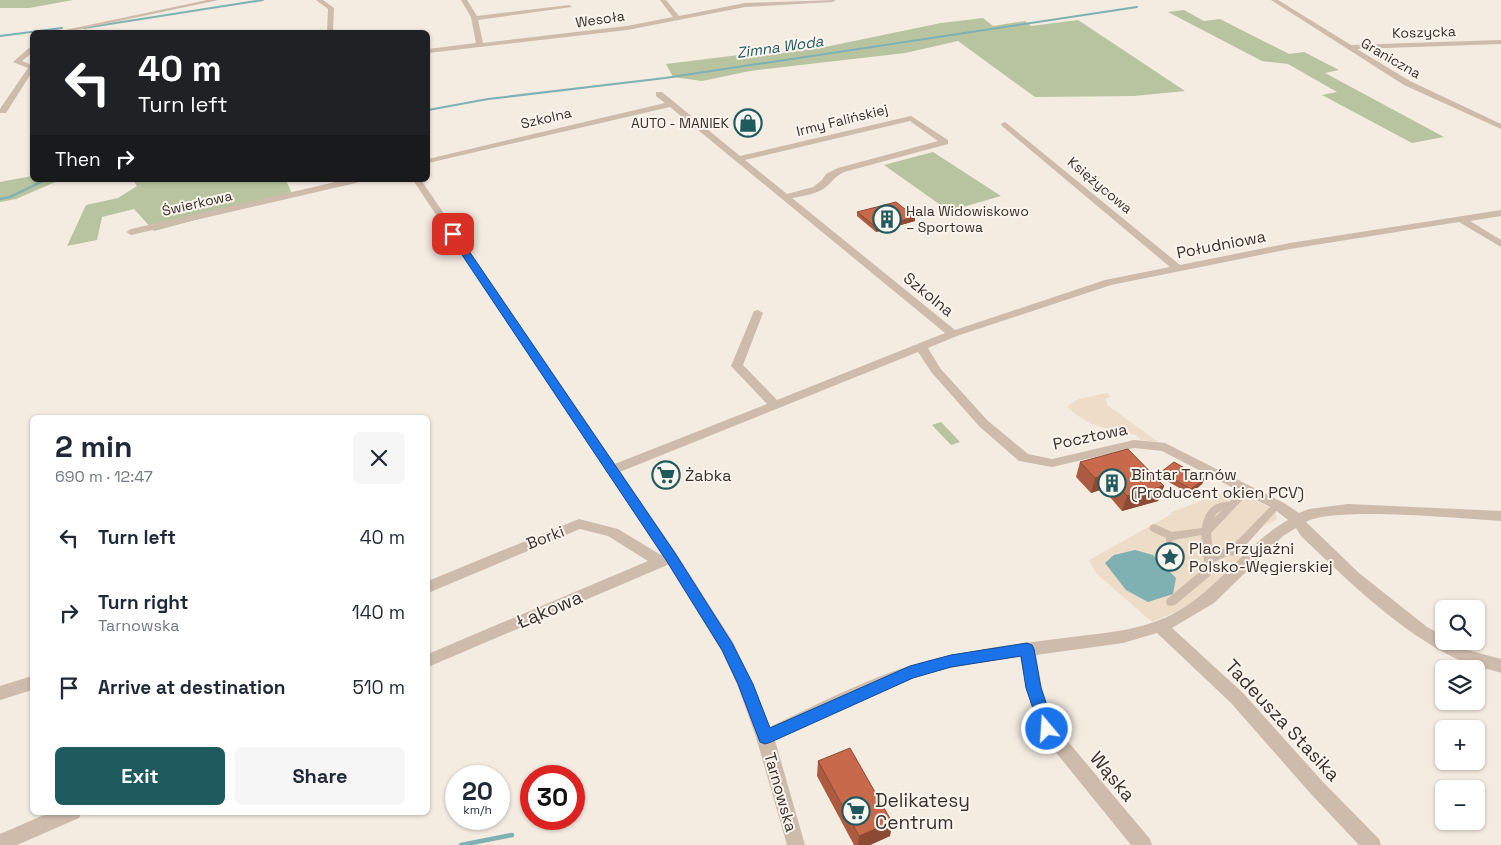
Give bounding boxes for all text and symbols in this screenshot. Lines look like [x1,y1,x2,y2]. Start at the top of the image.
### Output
street label: Wesoła [574,7,626,31]
street label: Koszycka [1392,22,1456,42]
water label: Zimna Woda [735,31,825,62]
street label: Graniczna [1358,34,1424,82]
text: 40 m [138,47,222,91]
icon: left [55,50,120,115]
text: Turn left [138,90,228,118]
street label: Irmy Falińskiej [794,100,890,140]
street label: Szkolna [519,103,573,133]
shop icon: AUTO - MANIEK [733,108,763,138]
place label: AUTO - MANIEK [631,114,729,132]
icon: right [111,145,139,173]
text: Then [55,147,101,172]
street label: Księżycowa [1064,153,1136,217]
street label: Świerkowa [160,186,234,220]
place label: Hala Widowiskowo – Sportowa [906,202,1029,236]
building icon: Hala Widowiskowo – Sportowa [872,204,902,234]
pin [432,213,474,255]
icon: arrive [439,220,467,248]
street label: Południowa [1175,226,1268,263]
street label: Szkolna [899,268,958,321]
street label: Pocztowa [1051,418,1129,455]
text: 2 min [55,427,133,466]
button: close [353,432,405,484]
supermarket icon: Żabka [651,460,681,490]
place label: Bintar Tarnów (Producent okien PCV) [1131,464,1304,503]
place label: Żabka [685,465,731,486]
text: 690 m · 12:47 [55,466,153,487]
building icon: Bintar Tarnów (Producent okien PCV) [1097,468,1127,498]
street label: Borki [523,521,567,554]
icon: left [55,524,83,552]
text: Turn left [98,525,176,550]
text: 40 m [360,525,405,550]
place label: Plac Przyjaźni Polsko-Węgierskiej [1189,538,1333,577]
place icon: Plac Przyjaźni Polsko-Węgierskiej [1155,542,1185,572]
street label: Łąkowa [512,584,586,635]
text: Turn right [98,590,188,615]
icon: right [55,599,83,627]
text: 140 m [352,600,405,625]
map controls [1435,600,1485,830]
button: search [1435,600,1485,650]
text: Tarnowska [98,615,180,636]
street label: Tadeusza Stasika [1220,654,1346,787]
button: layers [1435,660,1485,710]
icon: arrive [55,674,83,702]
text: Arrive at destination [98,675,286,700]
text: 510 m [353,675,405,700]
position arrow [1020,702,1072,754]
button: + [1435,720,1485,770]
street label: Wąska [1084,746,1141,807]
button: Exit [55,747,225,805]
button: Share [235,747,405,805]
street label: Tarnowska [759,750,802,834]
speed limit sign: 30 [520,765,585,830]
text: 20 [462,775,493,807]
button: − [1435,780,1485,830]
place label: Delikatesy Centrum [875,788,970,835]
supermarket icon: Delikatesy Centrum [841,796,871,826]
text: km/h [463,802,492,818]

